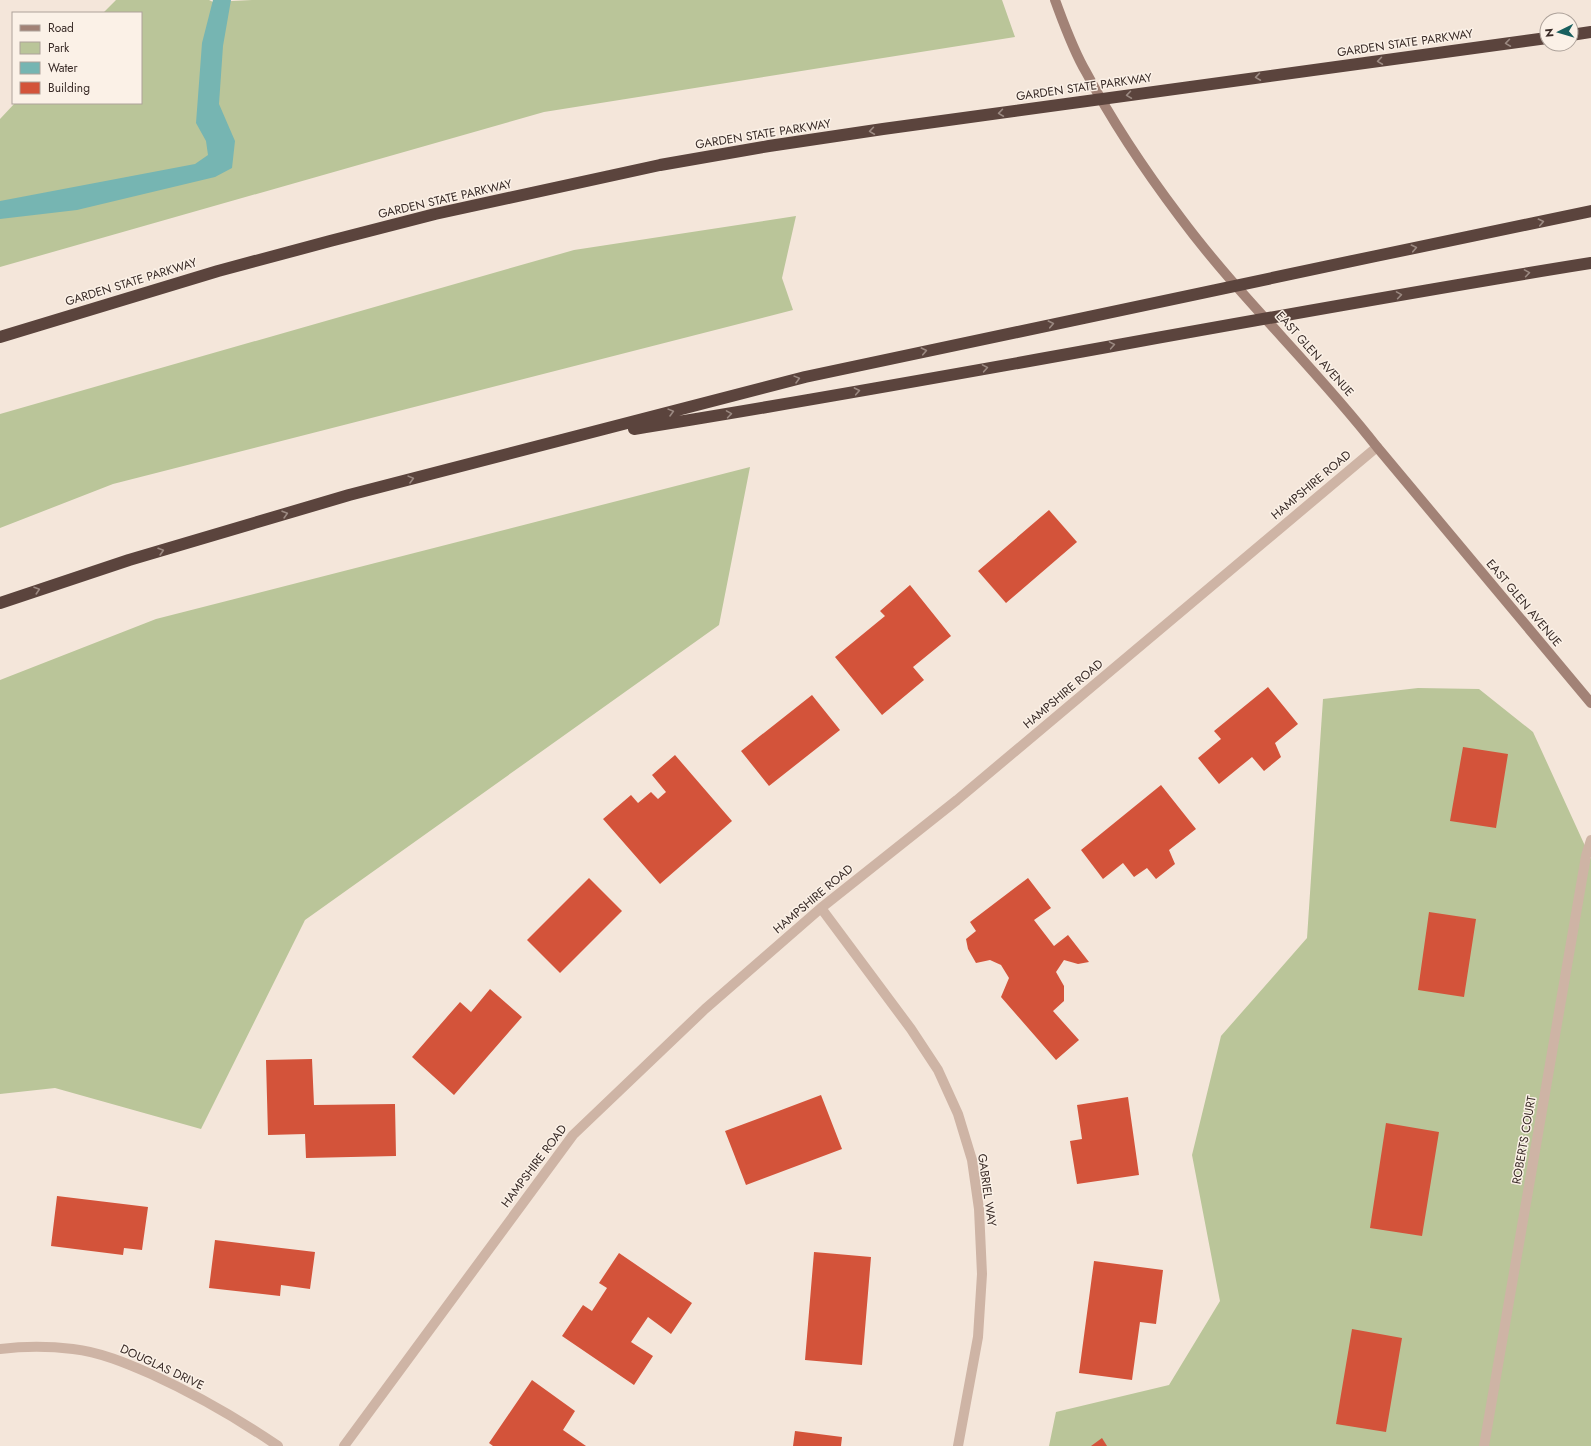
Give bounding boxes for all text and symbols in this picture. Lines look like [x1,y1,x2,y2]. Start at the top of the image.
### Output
legend [12,12,142,104]
north arrow [1539,12,1579,52]
text: Road [48,19,74,37]
street label: GARDEN STATE PARKWAY [1336,25,1474,61]
text: N [1541,28,1557,38]
one-way arrow [1505,38,1511,47]
text: Park [48,39,70,57]
one-way arrow [1376,56,1383,65]
text: Water [48,59,79,77]
street label: GARDEN STATE PARKWAY [1015,69,1153,105]
one-way arrow [1255,72,1261,81]
text: Building [48,79,90,97]
one-way arrow [1126,90,1132,99]
one-way arrow [998,108,1004,117]
street label: GARDEN STATE PARKWAY [694,114,832,154]
one-way arrow [869,126,875,135]
street label: GARDEN STATE PARKWAY [376,175,514,223]
one-way arrow [1538,218,1544,226]
one-way arrow [1411,244,1417,252]
street label: GARDEN STATE PARKWAY [63,253,199,311]
one-way arrow [1524,269,1530,278]
one-way arrow [1396,291,1402,299]
street label: EAST GLEN AVENUE [1272,307,1358,401]
one-way arrow [1048,321,1054,329]
one-way arrow [1109,341,1116,350]
one-way arrow [921,348,927,356]
one-way arrow [981,364,988,372]
one-way arrow [793,375,800,384]
one-way arrow [854,388,860,396]
one-way arrow [667,408,674,417]
one-way arrow [726,410,732,418]
street label: HAMPSHIRE ROAD [1267,446,1355,524]
one-way arrow [407,475,414,484]
one-way arrow [282,510,289,519]
one-way arrow [157,547,164,556]
street label: EAST GLEN AVENUE [1482,555,1566,651]
one-way arrow [33,587,40,595]
street label: HAMPSHIRE ROAD [1019,655,1107,733]
street label: HAMPSHIRE ROAD [769,860,857,938]
street label: ROBERTS COURT [1507,1094,1541,1186]
street label: HAMPSHIRE ROAD [497,1121,571,1211]
street label: GABRIEL WAY [973,1152,1001,1228]
street label: DOUGLAS DRIVE [117,1340,207,1394]

